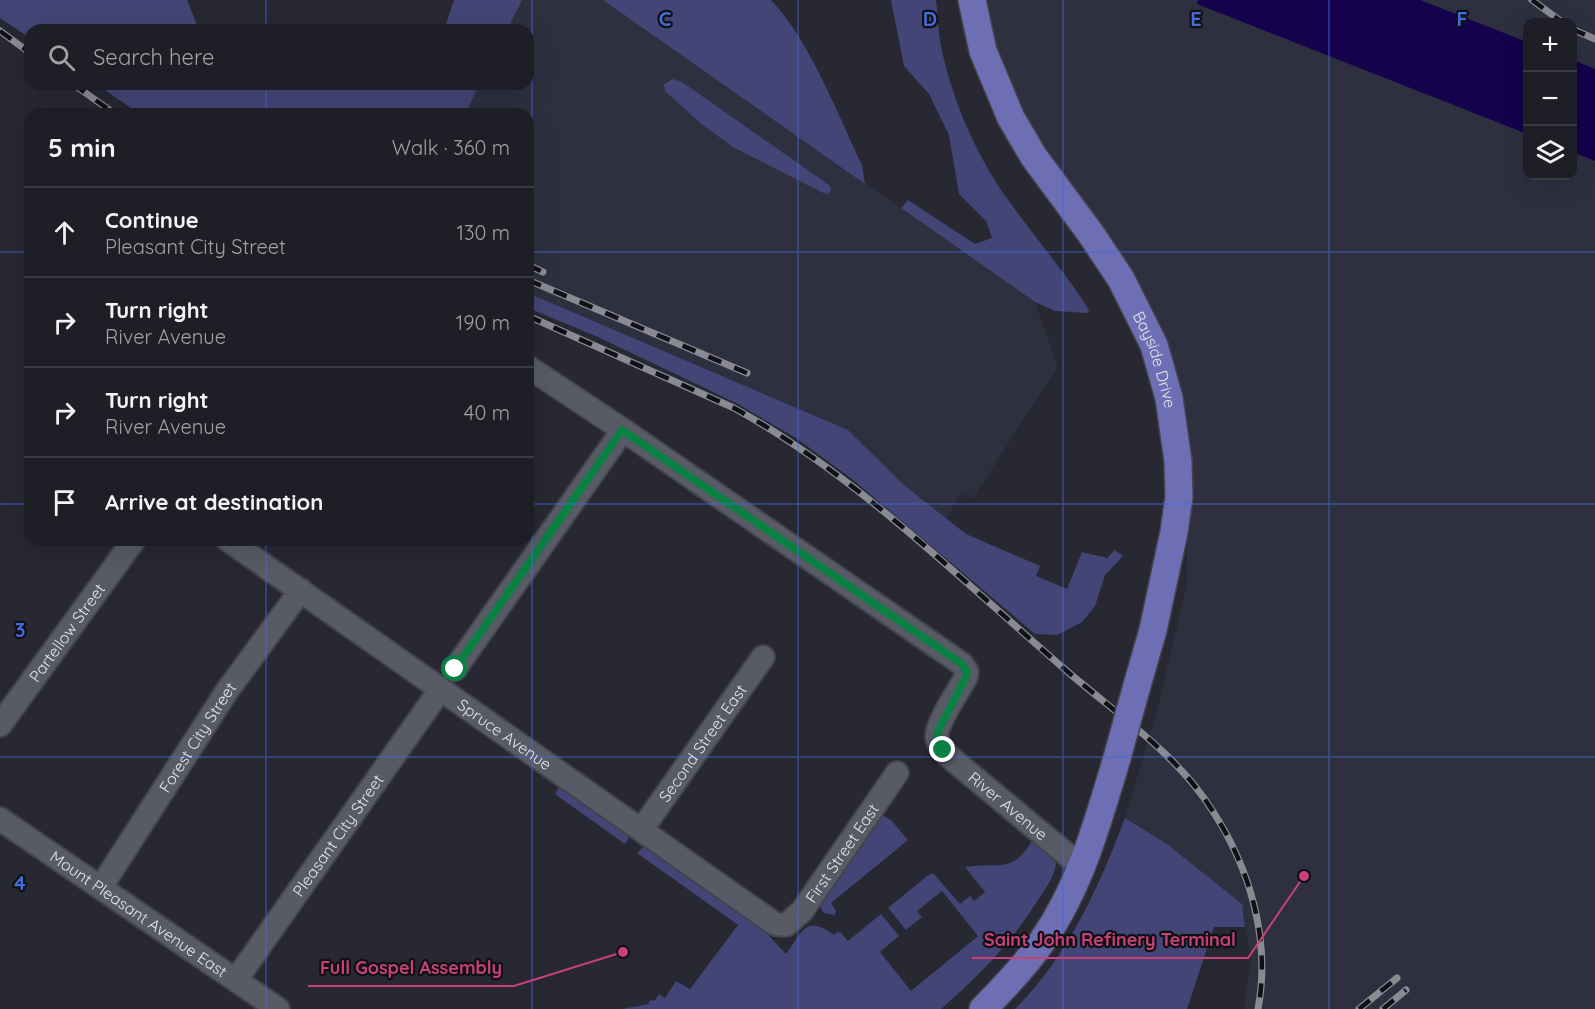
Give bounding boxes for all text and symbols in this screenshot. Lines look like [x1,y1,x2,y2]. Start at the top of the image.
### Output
text: C [659,6,672,31]
text: D [923,6,937,31]
text: E [1190,6,1202,31]
text: F [1456,6,1468,31]
map controls [1523,18,1577,180]
button: + [1523,18,1577,72]
search box [24,24,534,90]
icon: search [45,41,78,74]
text: Search here [93,43,214,71]
button: − [1523,72,1577,126]
button: layers [1523,126,1577,180]
text: 5 min [48,131,116,164]
text: Walk · 360 m [392,135,510,160]
text: Continue [105,206,199,234]
icon: ahead [48,216,81,249]
text: 130 m [457,220,510,245]
text: Pleasant City Street [105,234,286,259]
text: Turn right [105,296,209,324]
icon: right [48,306,81,339]
street label: Bayside Drive [1129,308,1180,409]
text: 190 m [456,310,510,335]
text: River Avenue [105,324,226,349]
text: Turn right [105,386,209,414]
icon: right [48,396,81,429]
text: 40 m [464,400,510,425]
text: River Avenue [105,414,226,439]
icon: arrive [48,486,81,519]
text: Arrive at destination [105,488,323,516]
street label: Partellow Street [25,579,109,686]
text: 3 [15,617,25,642]
route start [441,655,467,681]
street label: Forest City Street [154,678,240,796]
street label: Second Street East [654,680,751,806]
street label: Spruce Avenue [454,694,556,774]
route end [929,736,955,762]
street label: River Avenue [964,767,1052,844]
street label: Pleasant City Street [288,770,388,900]
street label: First Street East [801,800,883,906]
street label: Mount Pleasant Avenue East [46,846,231,981]
text: 4 [14,870,26,895]
callout: Saint John Refinery Terminal [972,922,1248,958]
text: Saint John Refinery Terminal [984,928,1236,951]
callout: Full Gospel Assembly [308,950,514,986]
text: Full Gospel Assembly [320,956,502,979]

